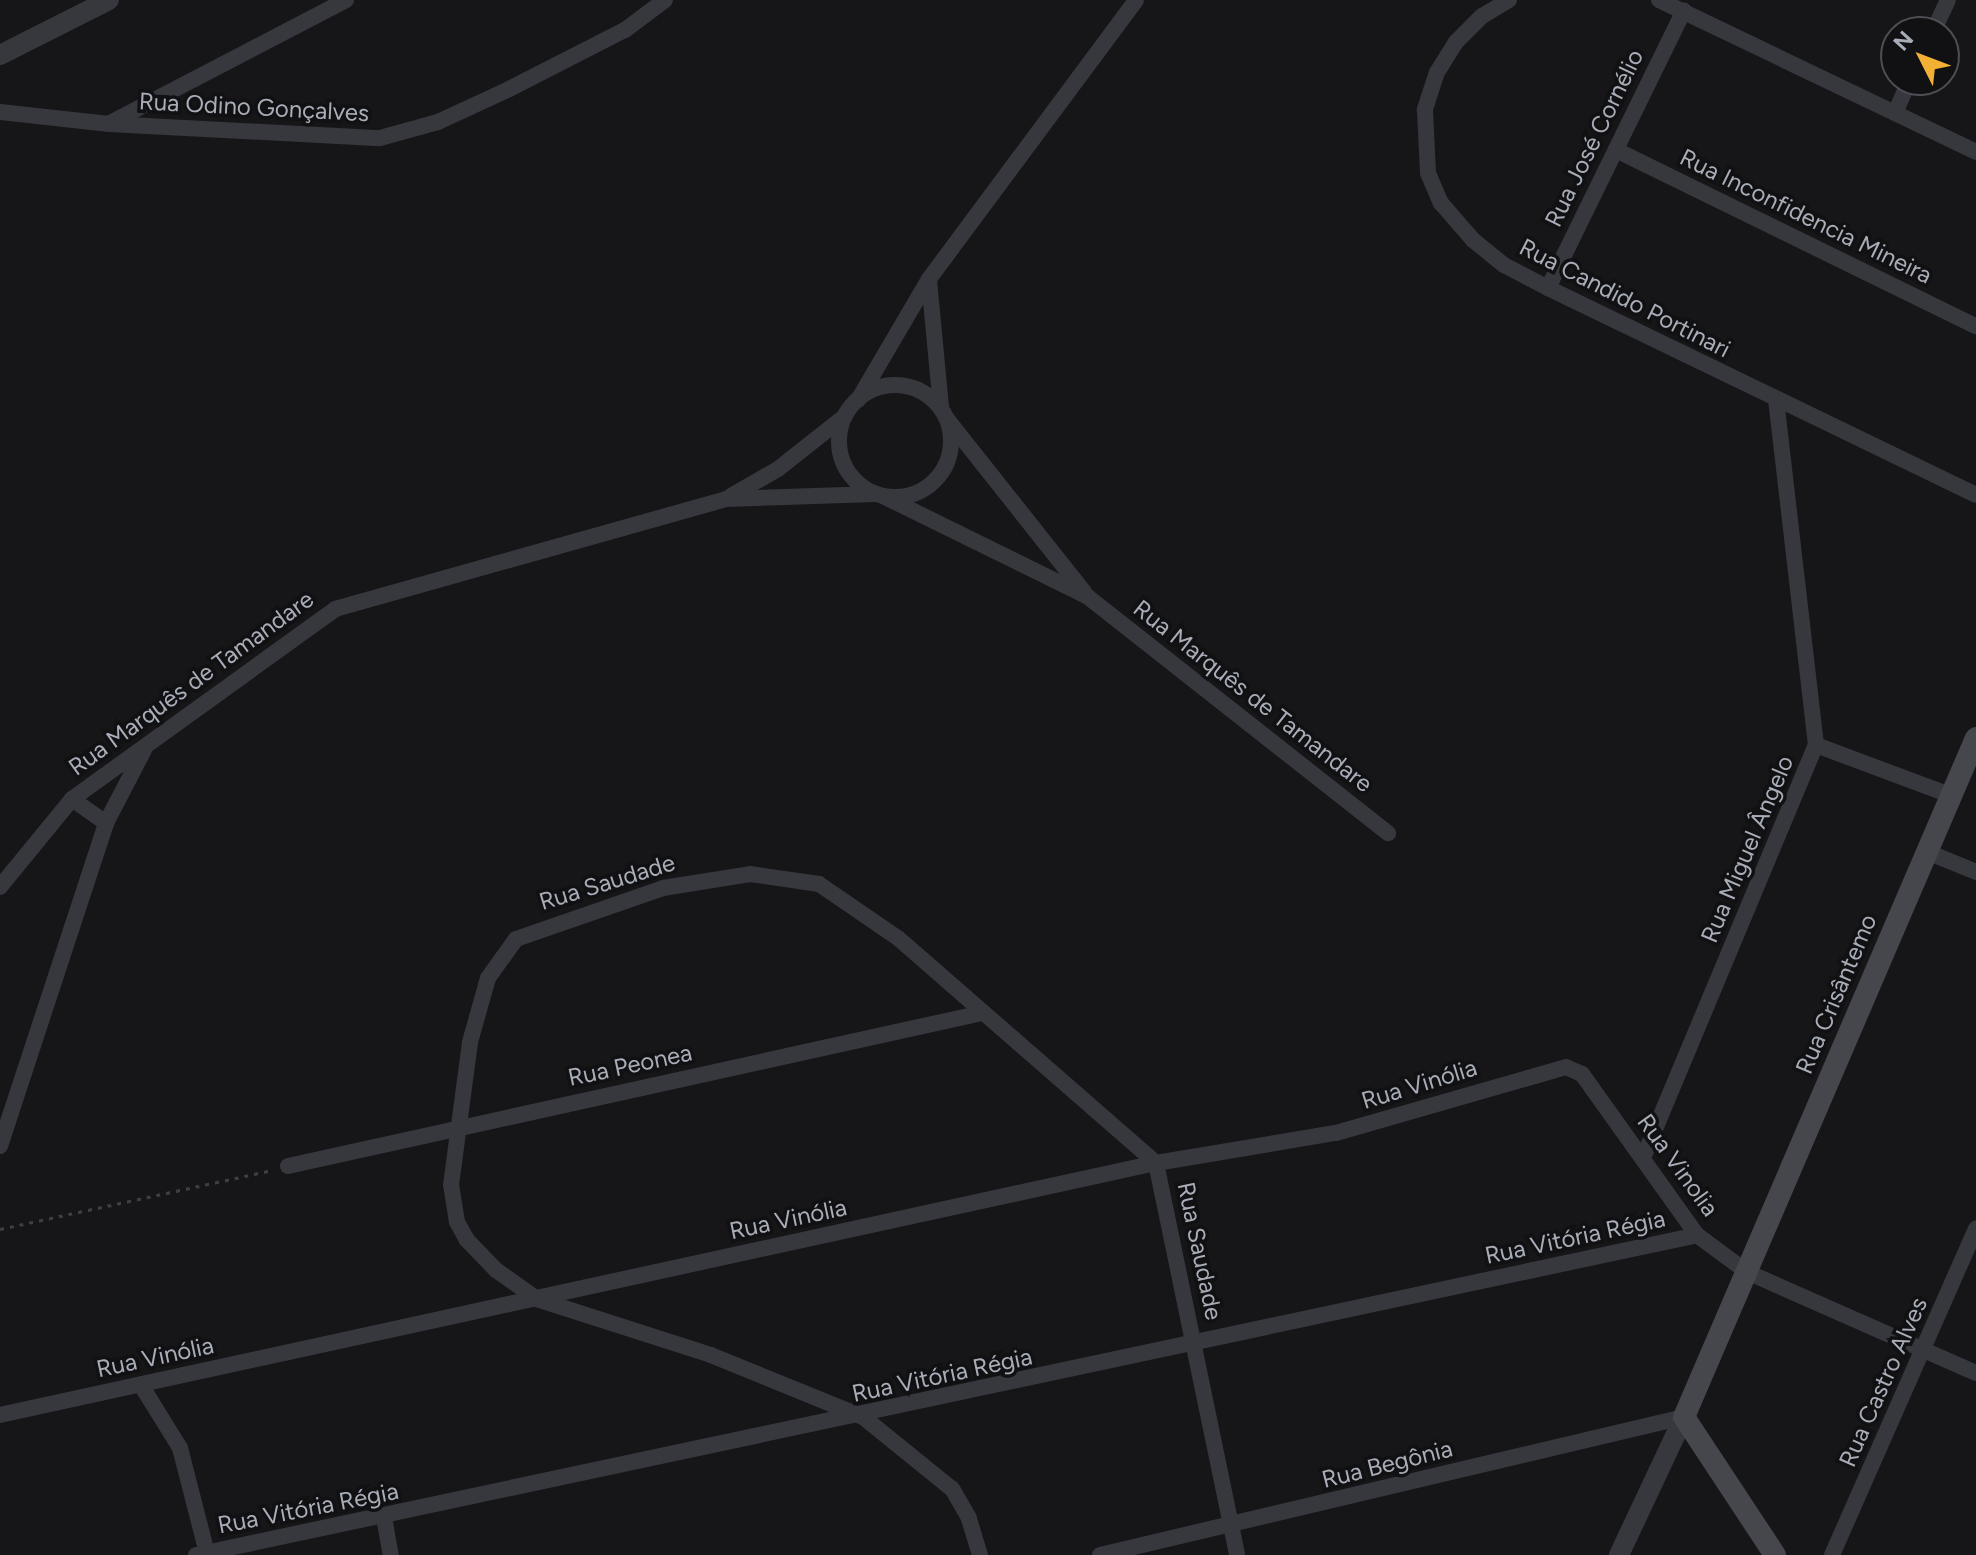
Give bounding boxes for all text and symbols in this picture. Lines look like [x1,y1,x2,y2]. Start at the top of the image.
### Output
north arrow [1880,16,1960,96]
text: N [1888,26,1919,56]
street label: Rua José Cornélio [1539,45,1649,231]
street label: Rua Odino Gonçalves [138,87,370,127]
street label: Rua Inconfidencia Mineira [1675,142,1937,290]
street label: Rua Candido Portinari [1515,232,1735,364]
street label: Rua Marquês de Tamandare [63,585,319,781]
street label: Rua Marquês de Tamandare [1128,594,1378,798]
street label: Rua Miguel Ângelo [1695,751,1799,947]
street label: Rua Saudade [536,848,678,916]
street label: Rua Crisântemo [1789,910,1883,1078]
street label: Rua Peonea [565,1038,695,1092]
street label: Rua Vinólia [1358,1053,1480,1115]
street label: Rua Vinolia [1631,1108,1725,1222]
street label: Rua Saudade [1171,1179,1229,1323]
street label: Rua Vinólia [727,1193,849,1245]
street label: Rua Vitória Régia [1482,1204,1668,1270]
street label: Rua Castro Alves [1833,1293,1933,1471]
street label: Rua Vinólia [94,1331,216,1383]
street label: Rua Vitória Régia [849,1342,1035,1408]
street label: Rua Begônia [1319,1434,1455,1494]
street label: Rua Vitória Régia [215,1476,401,1540]

